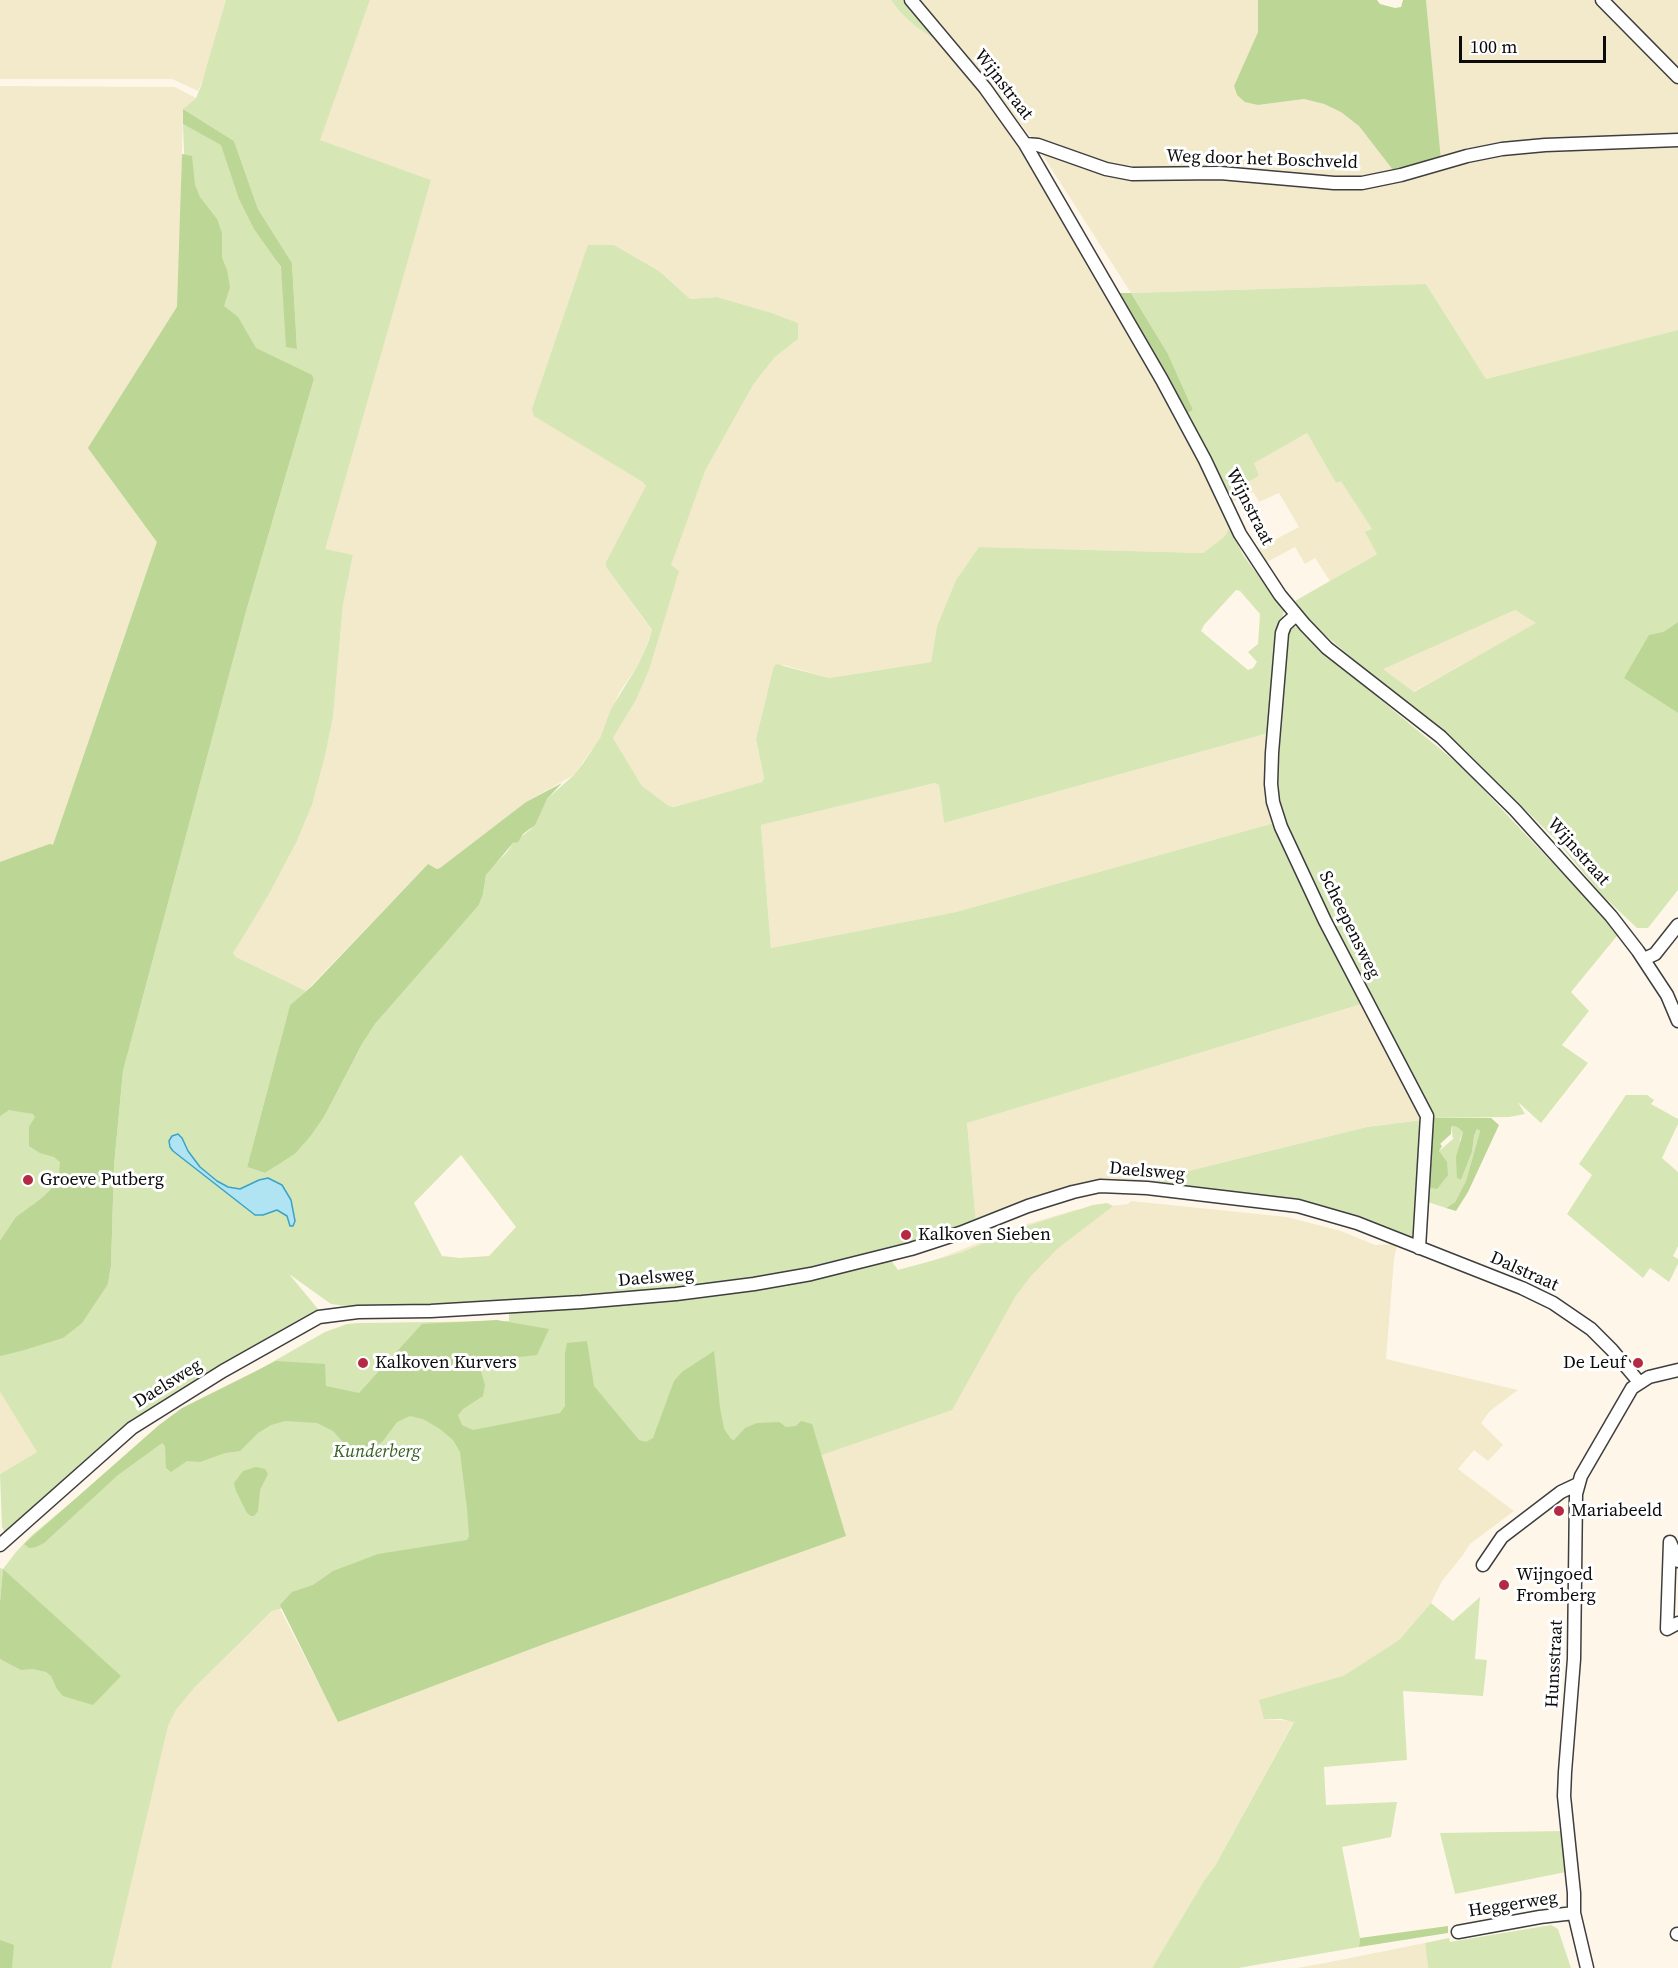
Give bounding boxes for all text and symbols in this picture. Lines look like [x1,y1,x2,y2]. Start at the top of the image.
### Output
scale bar [1462,24,1609,62]
text: 100 m [1470,34,1517,59]
street label: Wijnstraat [969,45,1037,125]
street label: Weg door het Boschveld [1166,146,1358,174]
street label: Wijnstraat [1220,465,1278,549]
street label: Wijnstraat [1542,814,1614,890]
street label: Scheepensweg [1314,868,1384,982]
street label: Daelsweg [1108,1158,1186,1186]
place label: Groeve Putberg [40,1169,164,1191]
marker: Groeve Putberg [21,1173,35,1187]
place label: Kalkoven Sieben [918,1224,1051,1246]
marker: Kalkoven Sieben [899,1228,913,1242]
street label: Dalstraat [1486,1247,1562,1297]
street label: Daelsweg [617,1264,695,1292]
place label: Kalkoven Kurvers [375,1352,517,1374]
place label: De Leuf [1563,1352,1626,1374]
street label: Daelsweg [130,1355,206,1413]
marker: Kalkoven Kurvers [356,1356,370,1370]
marker: De Leuf [1631,1356,1645,1370]
park label: Kunderberg [333,1441,421,1463]
place label: Mariabeeld [1571,1500,1662,1522]
marker: Mariabeeld [1552,1504,1566,1518]
place label: Wijngoed Fromberg [1516,1564,1596,1606]
marker: Wijngoed Fromberg [1497,1578,1511,1592]
street label: Hunsstraat [1542,1619,1568,1709]
street label: Heggerweg [1467,1887,1559,1923]

